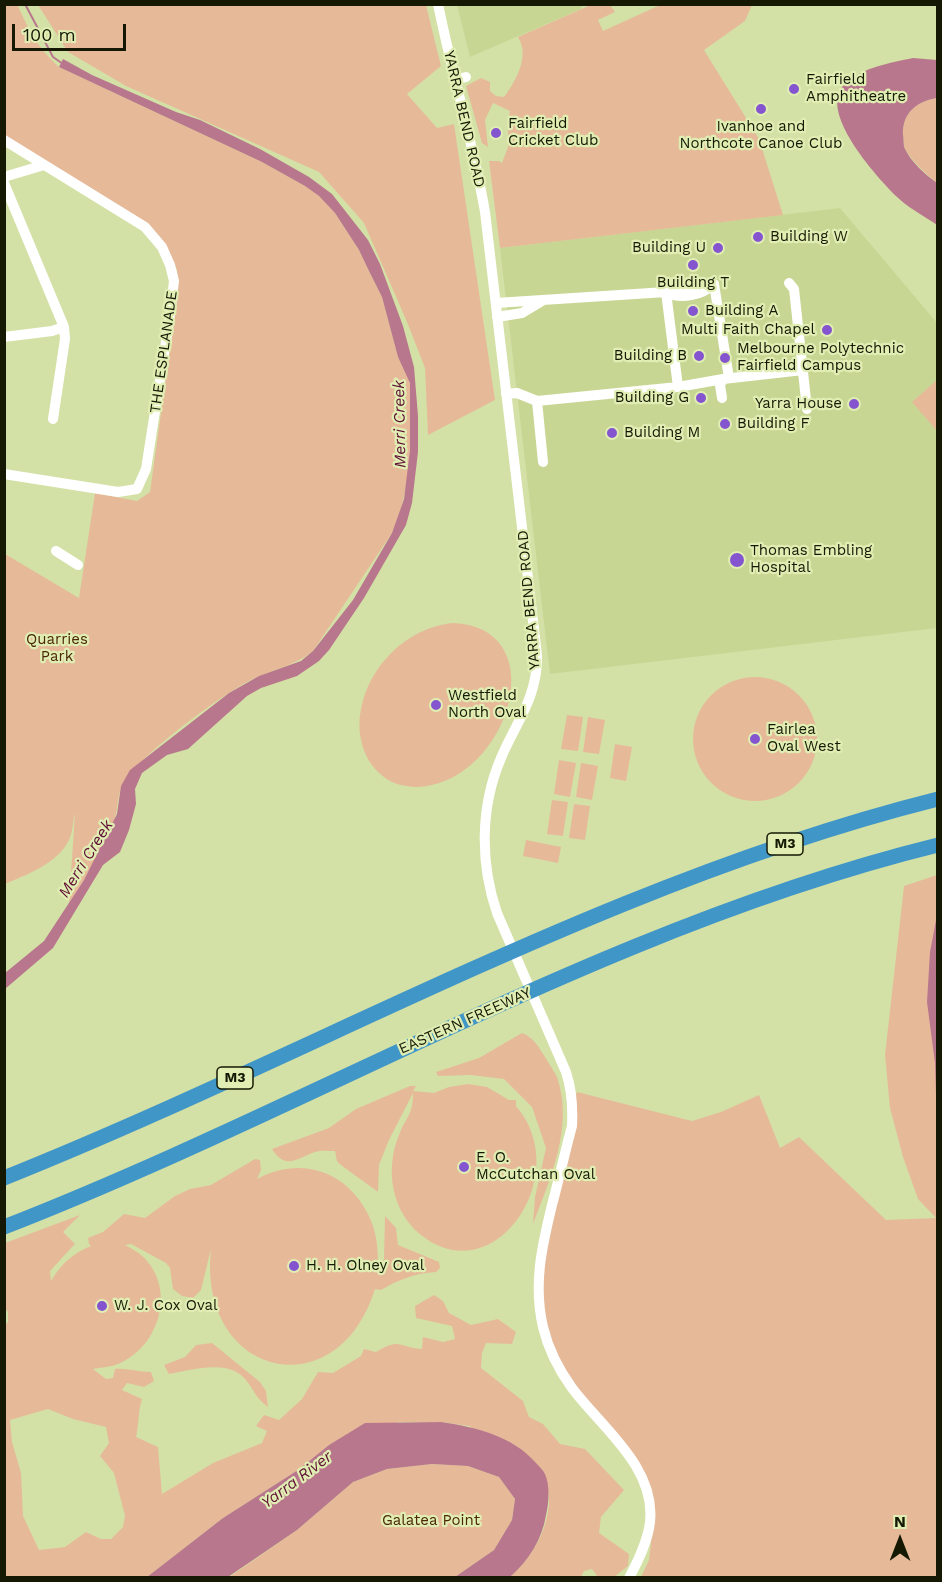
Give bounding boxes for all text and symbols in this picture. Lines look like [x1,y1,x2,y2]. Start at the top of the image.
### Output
scale bar [15,12,129,50]
text: 100 m [23,24,76,45]
street label: YARRA BEND ROAD [439,49,489,189]
place label: Fairfield Amphitheatre [806,71,906,106]
marker: Fairfield Amphitheatre [787,82,801,96]
marker: Ivanhoe and Northcote Canoe Club [754,102,768,116]
place label: Fairfield Cricket Club [508,115,598,150]
place label: Ivanhoe and Northcote Canoe Club [680,118,842,153]
marker: Fairfield Cricket Club [489,126,503,140]
place label: Building W [770,228,848,246]
marker: Building W [751,230,765,244]
place label: Building U [632,239,706,257]
marker: Building U [711,241,725,255]
marker: Building T [686,258,700,272]
place label: Building T [657,274,729,292]
street label: THE ESPLANADE [147,290,181,414]
place label: Building A [705,302,778,320]
marker: Building A [686,304,700,318]
place label: Multi Faith Chapel [681,321,815,339]
marker: Multi Faith Chapel [820,323,834,337]
place label: Melbourne Polytechnic Fairfield Campus [737,340,904,375]
place label: Building B [614,347,687,365]
marker: Building B [692,349,706,363]
marker: Melbourne Polytechnic Fairfield Campus [718,351,732,365]
water label: Merri Creek [390,380,410,468]
place label: Building G [615,389,689,407]
marker: Building G [694,391,708,405]
place label: Yarra House [755,395,842,413]
marker: Yarra House [847,397,861,411]
place label: Building F [737,415,810,433]
marker: Building F [718,417,732,431]
place label: Building M [624,424,700,442]
marker: Building M [605,426,619,440]
street label: YARRA BEND ROAD [514,529,544,671]
place label: Thomas Embling Hospital [750,542,872,577]
marker: Thomas Embling Hospital [728,551,746,569]
park label: Quarries Park [26,631,88,666]
place label: Westfield North Oval [448,687,526,722]
marker: Westfield North Oval [429,698,443,712]
place label: Fairlea Oval West [767,721,841,756]
marker: Fairlea Oval West [748,732,762,746]
water label: Merri Creek [55,817,117,901]
road number: M3 [767,833,803,855]
street label: EASTERN FREEWAY [396,984,534,1058]
road number: M3 [217,1067,253,1089]
place label: E. O. McCutchan Oval [476,1149,595,1184]
marker: E. O. McCutchan Oval [457,1160,471,1174]
place label: H. H. Olney Oval [306,1257,424,1275]
marker: H. H. Olney Oval [287,1259,301,1273]
place label: W. J. Cox Oval [114,1297,218,1315]
marker: W. J. Cox Oval [95,1299,109,1313]
water label: Yarra River [258,1447,336,1513]
north arrow [870,1510,930,1570]
park label: Galatea Point [382,1512,480,1530]
text: N [894,1512,906,1531]

